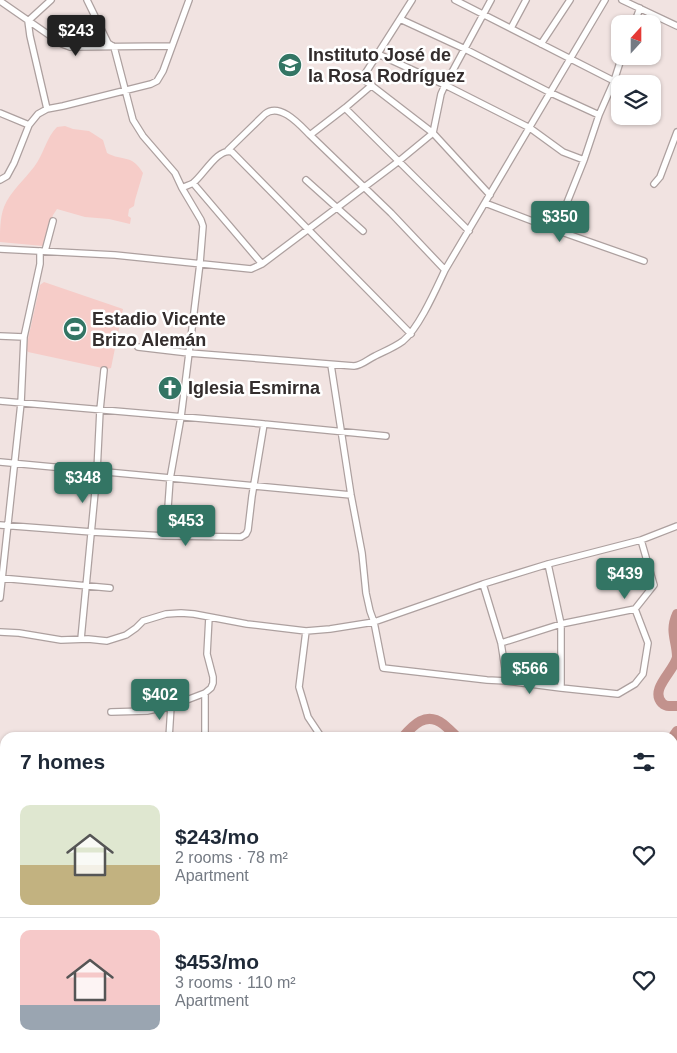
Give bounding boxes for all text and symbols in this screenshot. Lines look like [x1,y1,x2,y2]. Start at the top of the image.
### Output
pin: $243 [46,15,106,57]
north arrow [611,15,661,65]
map controls [611,15,661,125]
text: $243 [58,22,94,39]
place label: Instituto José de la Rosa Rodríguez [308,45,465,86]
school or university icon: Instituto José de la Rosa Rodríguez [277,52,303,78]
button: layers [611,75,661,125]
pin: $350 [530,200,590,243]
text: $350 [542,208,578,225]
place label: Estadio Vicente Brizo Alemán [92,309,226,350]
sports icon: Estadio Vicente Brizo Alemán [62,316,88,342]
church icon: Iglesia Esmirna [157,375,183,401]
place label: Iglesia Esmirna [188,378,321,398]
pin: $348 [53,462,113,504]
text: $348 [65,469,101,486]
pin: $453 [156,504,216,547]
text: $453 [168,512,204,529]
pin: $439 [595,558,655,600]
text: $439 [607,565,643,582]
pin: $566 [500,652,560,695]
text: $566 [512,660,548,677]
pin: $402 [130,678,190,721]
text: $402 [142,686,178,703]
icon: filters [630,748,658,776]
text: 7 homes [20,750,105,773]
icon: home [60,825,120,885]
text: $243/mo [175,825,259,848]
icon: heart [630,841,658,869]
text: 2 rooms · 78 m² [175,849,288,866]
text: Apartment [175,867,249,884]
icon: home [60,950,120,1010]
text: $453/mo [175,950,259,973]
icon: heart [630,966,658,994]
text: 3 rooms · 110 m² [175,974,296,991]
text: Apartment [175,992,249,1009]

